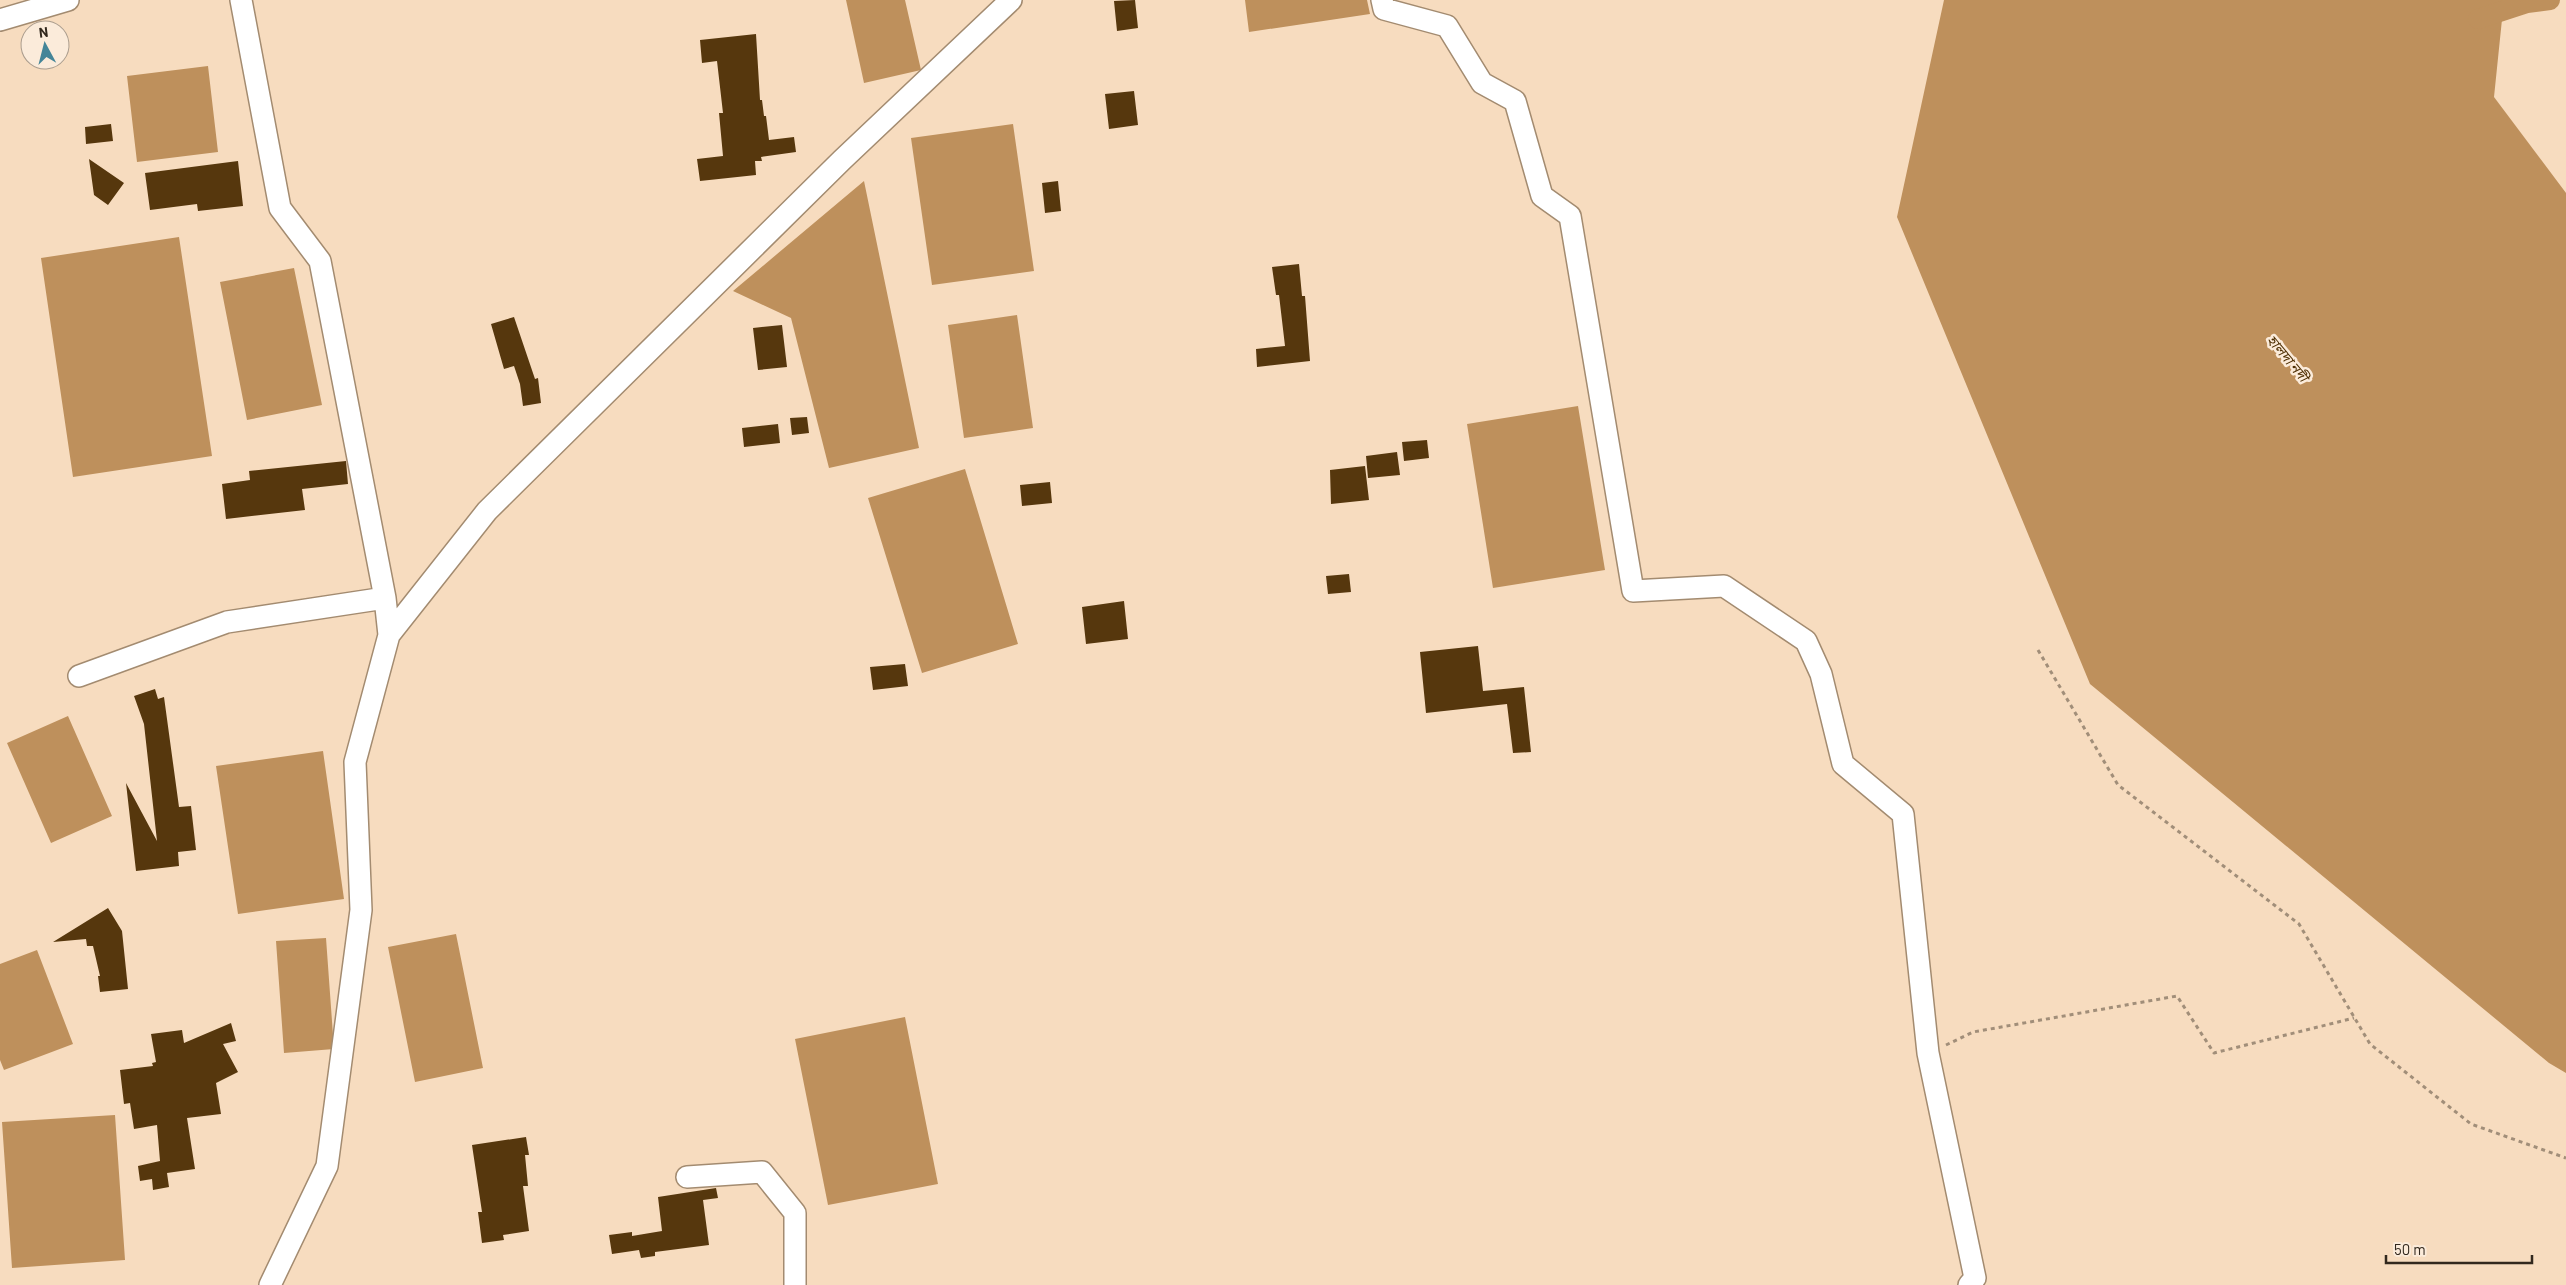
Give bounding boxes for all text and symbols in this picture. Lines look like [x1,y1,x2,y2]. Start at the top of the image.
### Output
north arrow [20,20,70,70]
text: N [38,23,49,41]
water label: হালদা নদী [2264,331,2314,387]
scale bar [2386,1232,2532,1264]
text: 50 m [2394,1240,2426,1258]

